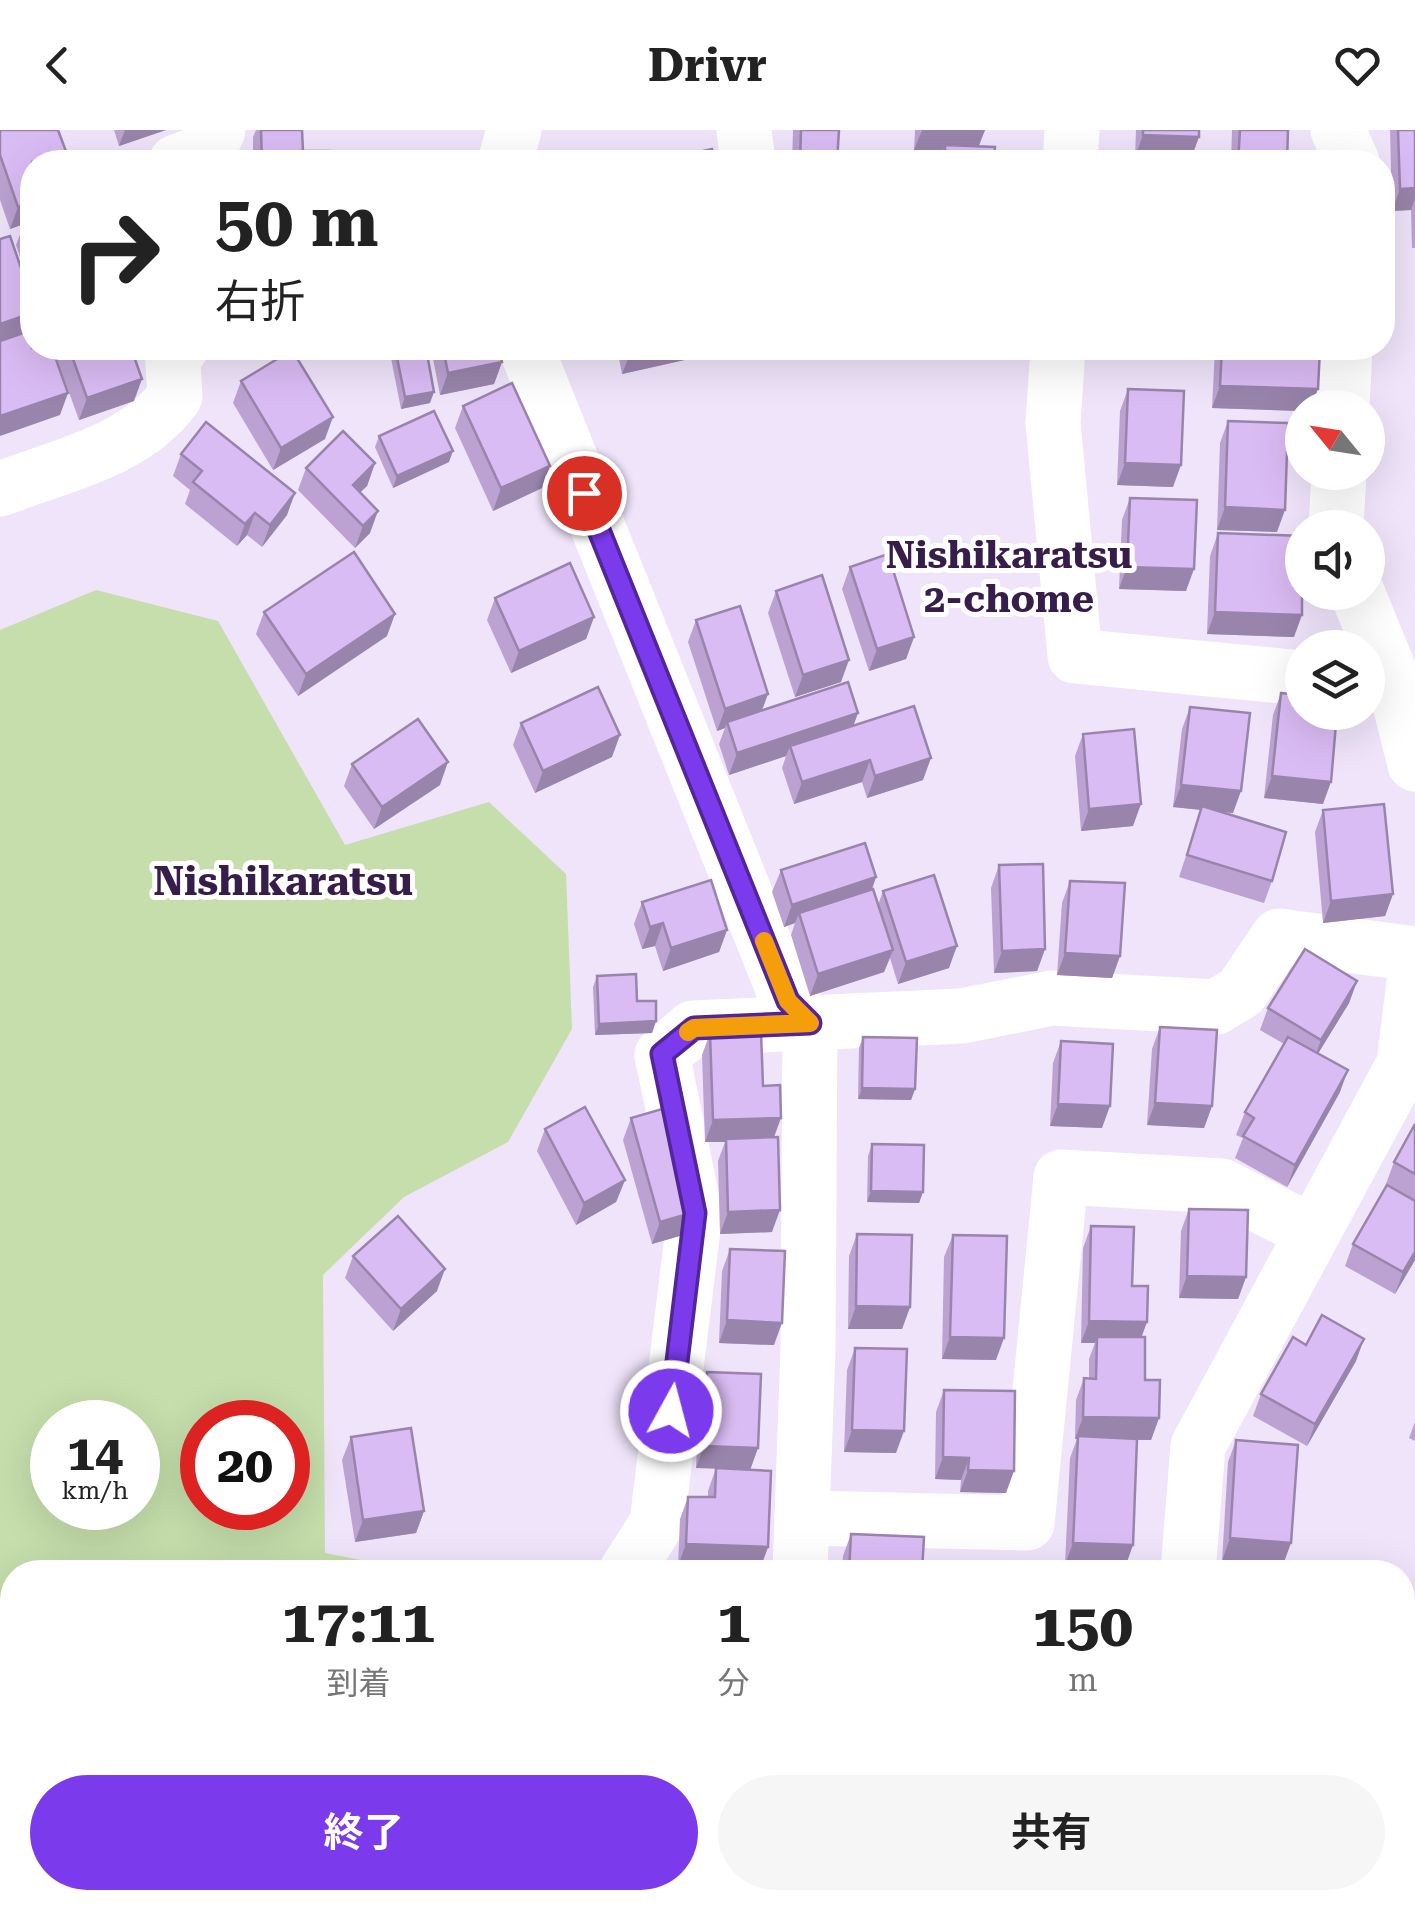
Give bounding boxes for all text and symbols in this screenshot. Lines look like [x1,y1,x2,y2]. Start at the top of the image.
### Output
icon: back [30,38,85,93]
icon: heart [1330,38,1385,93]
text: Drivr [648,39,767,92]
text: 50 m [215,181,379,263]
icon: right [50,190,180,320]
text: 右折 [215,275,305,328]
north arrow [1285,390,1385,490]
map controls [1285,390,1385,730]
pin [542,451,627,536]
icon: arrive [557,466,612,521]
button: sound [1285,510,1385,610]
district label: Nishikaratsu 2-chome [886,533,1132,621]
button: layers [1285,630,1385,730]
district label: Nishikaratsu [153,858,413,905]
position arrow [619,1359,723,1463]
speed limit sign: 20 [180,1400,310,1530]
text: 14 [67,1424,123,1482]
text: km/h [62,1476,128,1505]
text: 17:11 [282,1586,435,1657]
text: 1 [717,1586,750,1657]
text: 150 [1032,1590,1133,1661]
text: m [1068,1661,1097,1699]
text: 到着 [326,1664,390,1702]
text: 分 [718,1664,750,1702]
button: 終了 [30,1775,698,1890]
button: 共有 [718,1775,1385,1890]

